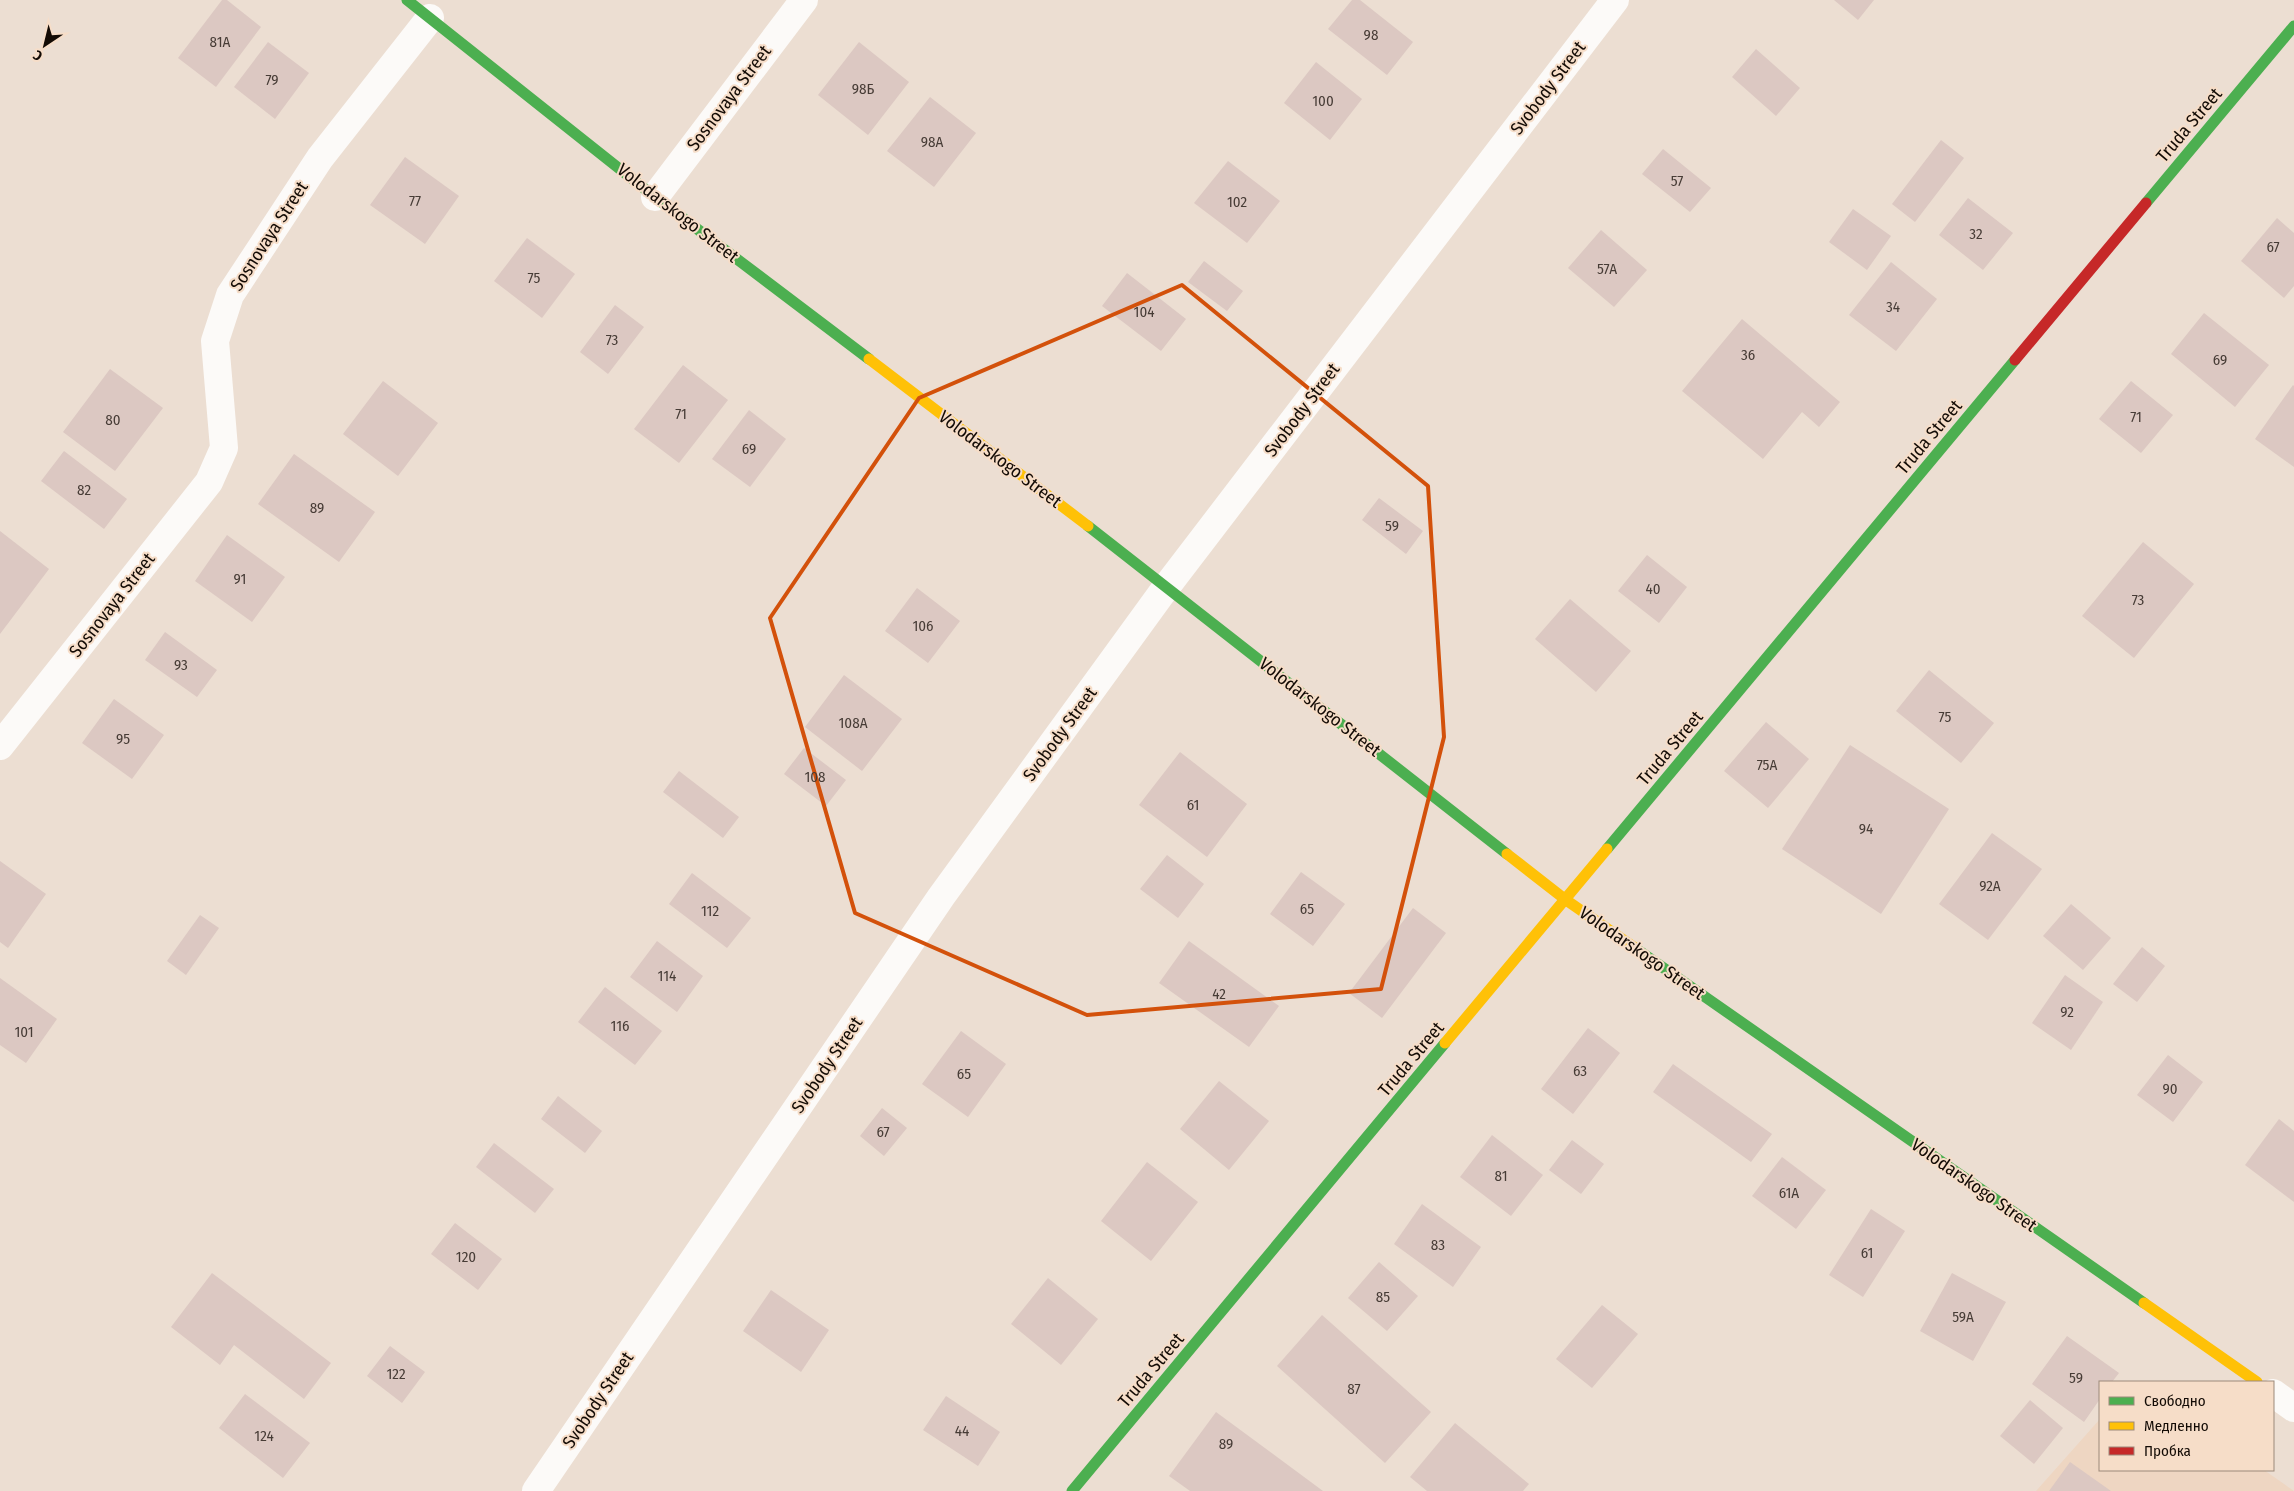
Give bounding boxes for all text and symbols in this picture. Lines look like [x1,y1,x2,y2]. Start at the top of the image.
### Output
north arrow [20,20,70,70]
house number: 98 [1364,26,1378,44]
house number: 81А [210,33,231,51]
street label: Svobody Street [1506,37,1590,139]
street label: Sosnovaya Street [682,41,776,155]
text: С [29,46,46,64]
house number: 79 [265,71,279,89]
house number: 98Б [852,80,874,98]
street label: Truda Street [2152,83,2227,167]
house number: 100 [1312,92,1334,110]
house number: 98А [921,133,943,151]
street label: Volodarskogo Street [613,159,743,267]
house number: 57 [1671,172,1683,190]
street label: Sosnovaya Street [225,177,313,295]
house number: 77 [409,192,421,210]
house number: 102 [1227,193,1247,211]
house number: 32 [1969,225,1983,243]
house number: 67 [2266,238,2280,256]
house number: 57А [1597,260,1617,278]
house number: 75 [528,269,540,287]
house number: 34 [1886,298,1900,316]
house number: 104 [1134,303,1154,321]
house number: 73 [606,331,619,349]
house number: 36 [1741,346,1755,364]
house number: 69 [2213,351,2227,369]
street label: Svobody Street [1260,359,1344,461]
street label: Truda Street [1892,395,1967,479]
house number: 71 [675,405,687,423]
street label: Volodarskogo Street [934,406,1066,512]
house number: 71 [2130,408,2142,426]
house number: 80 [105,411,121,429]
house number: 69 [742,440,756,458]
house number: 82 [77,481,91,499]
house number: 89 [310,499,324,517]
house number: 59 [1385,517,1399,535]
street label: Sosnovaya Street [64,548,160,662]
house number: 91 [234,570,246,588]
house number: 40 [1645,580,1661,598]
house number: 73 [2132,591,2145,609]
house number: 106 [912,617,934,635]
street label: Volodarskogo Street [1255,653,1385,761]
house number: 93 [174,656,188,674]
street label: Svobody Street [1018,682,1102,786]
street label: Truda Street [1633,706,1708,790]
house number: 75 [1939,708,1951,726]
house number: 108А [838,714,868,732]
house number: 95 [116,730,130,748]
house number: 75А [1757,756,1777,774]
house number: 108 [804,768,826,786]
house number: 61 [1187,796,1199,814]
house number: 94 [1859,820,1873,838]
house number: 92А [1979,877,2001,895]
house number: 65 [1300,900,1314,918]
street label: Volodarskogo Street [1575,901,1709,1005]
house number: 112 [701,902,719,920]
house number: 114 [658,967,676,985]
house number: 42 [1212,985,1226,1003]
house number: 92 [2060,1003,2074,1021]
street label: Svobody Street [787,1013,867,1117]
house number: 116 [611,1017,629,1035]
street label: Truda Street [1374,1017,1449,1101]
house number: 101 [14,1023,34,1041]
house number: 63 [1573,1062,1587,1080]
house number: 65 [957,1065,971,1083]
house number: 90 [2162,1080,2178,1098]
house number: 67 [876,1123,890,1141]
street label: Volodarskogo Street [1907,1133,2041,1237]
house number: 81 [1495,1167,1507,1185]
house number: 61А [1779,1184,1799,1202]
house number: 83 [1431,1236,1445,1254]
house number: 61 [1861,1244,1873,1262]
house number: 120 [456,1248,476,1266]
house number: 85 [1376,1288,1390,1306]
house number: 59А [1952,1308,1974,1326]
street label: Truda Street [1114,1328,1189,1412]
street label: Svobody Street [558,1348,638,1452]
house number: 122 [386,1365,406,1383]
house number: 59 [2069,1369,2083,1387]
house number: 87 [1347,1380,1361,1398]
legend [2099,1381,2274,1471]
text: Свободно [2144,1392,2206,1410]
text: Медленно [2144,1417,2209,1435]
house number: 44 [955,1422,969,1440]
house number: 124 [254,1427,274,1445]
house number: 89 [1219,1435,1233,1453]
text: Пробка [2144,1442,2191,1460]

